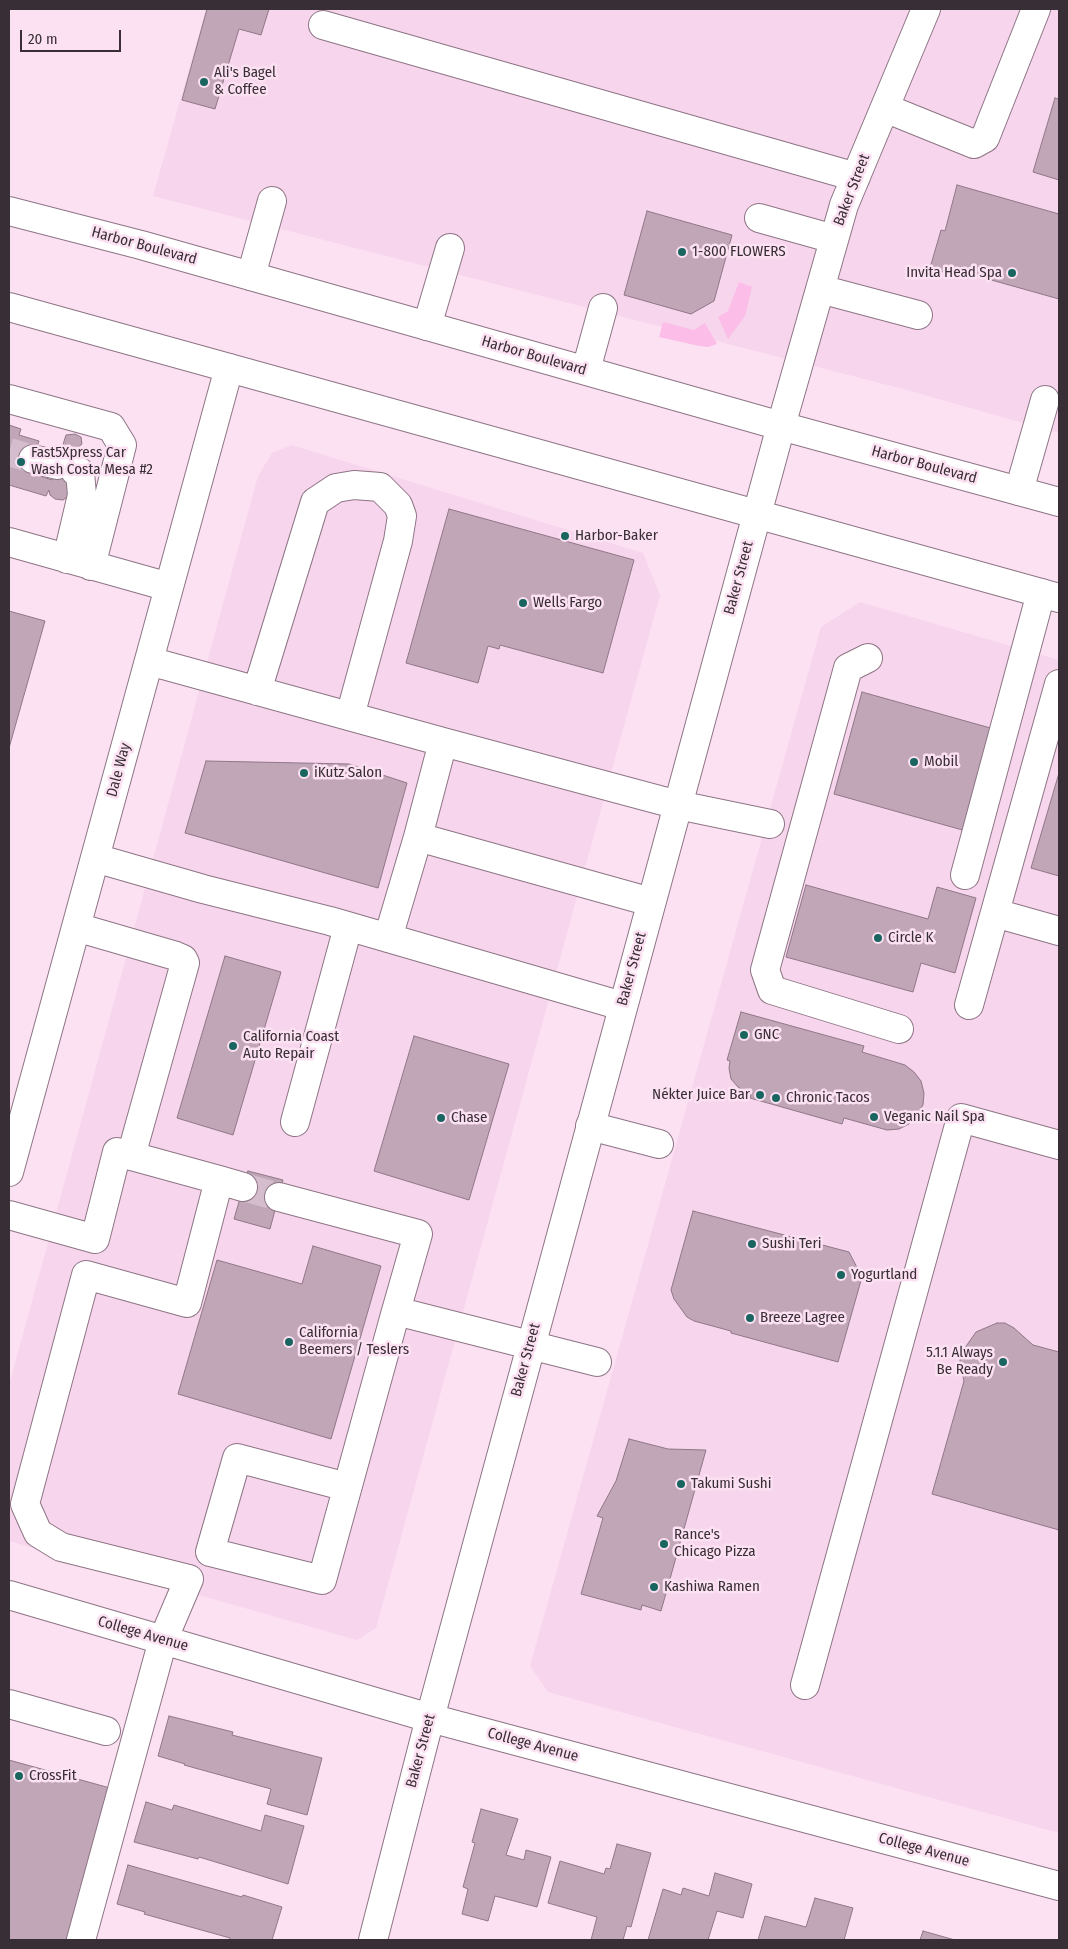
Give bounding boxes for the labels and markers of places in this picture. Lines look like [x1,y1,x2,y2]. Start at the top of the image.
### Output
place label: Ali's Bagel & Coffee [214,64,276,99]
marker: Ali's Bagel & Coffee [198,76,210,88]
place label: 1-800 FLOWERS [692,243,786,261]
marker: 1-800 FLOWERS [676,246,688,258]
place label: Invita Head Spa [906,264,1002,282]
marker: Invita Head Spa [1006,267,1018,279]
place label: Fast5Xpress Car Wash Costa Mesa #2 [31,444,153,479]
marker: Fast5Xpress Car Wash Costa Mesa #2 [15,456,27,468]
place label: Harbor-Baker [575,527,658,545]
marker: Harbor-Baker [559,530,571,542]
place label: Wells Fargo [533,594,602,612]
marker: Wells Fargo [517,597,529,609]
place label: Mobil [924,753,958,771]
marker: Mobil [908,756,920,768]
place label: iKutz Salon [314,764,382,782]
marker: iKutz Salon [298,767,310,779]
place label: Circle K [888,929,933,947]
marker: Circle K [872,932,884,944]
place label: GNC [754,1026,779,1044]
place label: California Coast Auto Repair [243,1028,339,1063]
marker: GNC [738,1029,750,1041]
marker: California Coast Auto Repair [227,1040,239,1052]
place label: Nékter Juice Bar [652,1086,750,1104]
marker: Nékter Juice Bar [754,1089,766,1101]
place label: Chronic Tacos [786,1089,870,1107]
marker: Chronic Tacos [770,1092,782,1104]
place label: Veganic Nail Spa [884,1108,985,1126]
place label: Chase [451,1109,487,1127]
marker: Veganic Nail Spa [868,1111,880,1123]
marker: Chase [435,1112,447,1124]
place label: Sushi Teri [762,1235,821,1253]
marker: Sushi Teri [746,1238,758,1250]
place label: Yogurtland [851,1266,917,1284]
marker: Yogurtland [835,1269,847,1281]
place label: Breeze Lagree [760,1309,845,1327]
marker: Breeze Lagree [744,1312,756,1324]
place label: California Beemers / Teslers [299,1324,409,1359]
marker: California Beemers / Teslers [283,1336,295,1348]
place label: 5.1.1 Always Be Ready [926,1344,993,1379]
marker: 5.1.1 Always Be Ready [997,1356,1009,1368]
place label: Takumi Sushi [691,1475,771,1493]
marker: Takumi Sushi [675,1478,687,1490]
place label: Rance's Chicago Pizza [674,1526,755,1561]
marker: Rance's Chicago Pizza [658,1538,670,1550]
place label: Kashiwa Ramen [664,1578,760,1596]
marker: Kashiwa Ramen [648,1581,660,1593]
place label: CrossFit [29,1767,77,1785]
marker: CrossFit [13,1770,25,1782]

